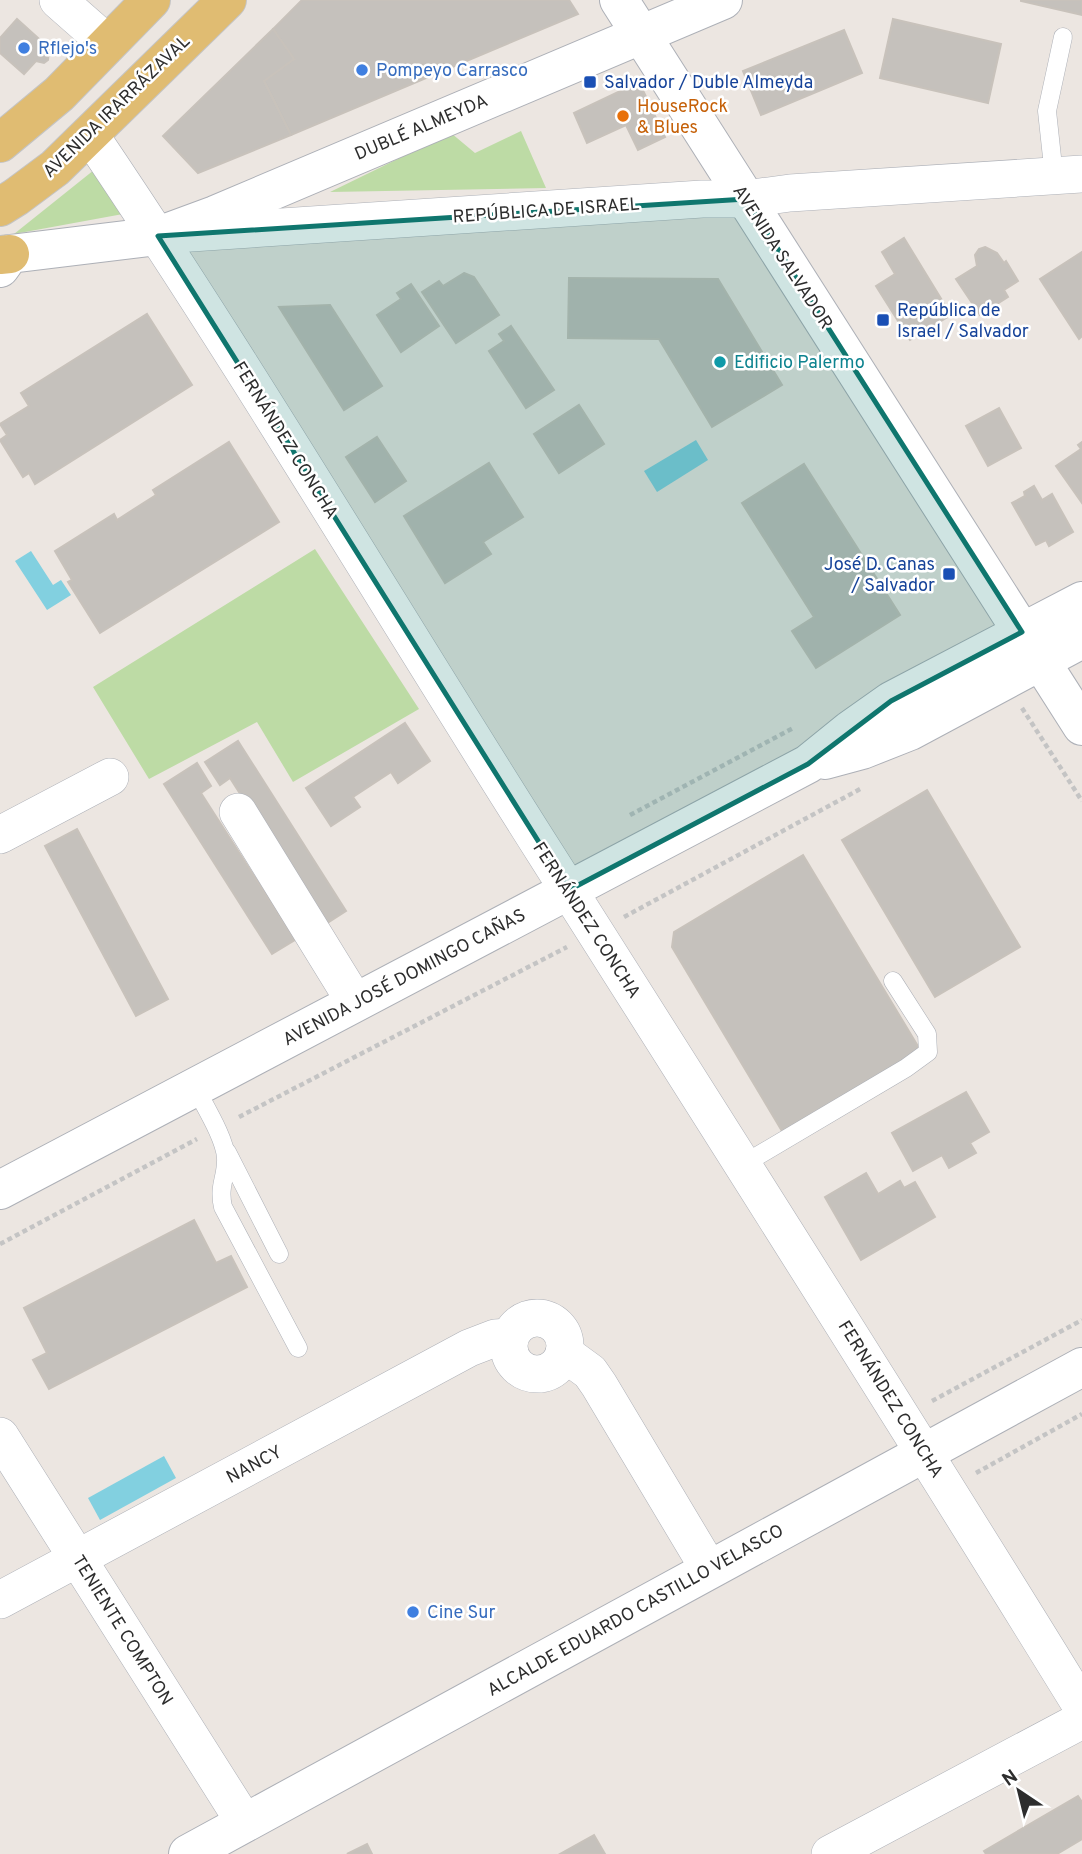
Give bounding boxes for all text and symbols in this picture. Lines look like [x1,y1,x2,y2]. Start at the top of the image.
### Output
street label: AVENIDA IRARRÁZAVAL [37,29,196,183]
place label: Rflejo's [38,38,97,61]
marker: Rflejo's [16,40,32,56]
place label: Pompeyo Carrasco [376,60,528,83]
marker: Pompeyo Carrasco [354,62,370,78]
place label: Salvador / Duble Almeyda [604,72,813,95]
marker: Salvador / Duble Almeyda [582,74,598,90]
street label: DUBLÉ ALMEYDA [351,88,492,167]
place label: HouseRock & Blues [637,96,728,140]
marker: HouseRock & Blues [615,108,631,124]
street label: AVENIDA SALVADOR [727,181,837,334]
street label: REPÚBLICA DE ISRAEL [452,191,640,230]
place label: República de Israel / Salvador [897,300,1029,344]
marker: República de Israel / Salvador [875,312,891,328]
place label: Edificio Palermo [734,352,865,375]
marker: Edificio Palermo [712,354,728,370]
street label: FERNÁNDEZ CONCHA [227,357,344,524]
place label: José D. Canas / Salvador [824,554,935,598]
marker: José D. Canas / Salvador [941,566,957,582]
street label: FERNÁNDEZ CONCHA [527,837,647,1003]
street label: AVENIDA JOSÉ DOMINGO CAÑAS [278,903,530,1052]
street label: FERNÁNDEZ CONCHA [832,1316,949,1483]
street label: NANCY [223,1441,287,1490]
street label: ALCALDE EDUARDO CASTILLO VELASCO [483,1520,788,1703]
street label: TENIENTE COMPTON [66,1551,177,1710]
place label: Cine Sur [427,1602,496,1625]
marker: Cine Sur [405,1604,421,1620]
north arrow [984,1756,1054,1826]
text: N [998,1765,1023,1792]

